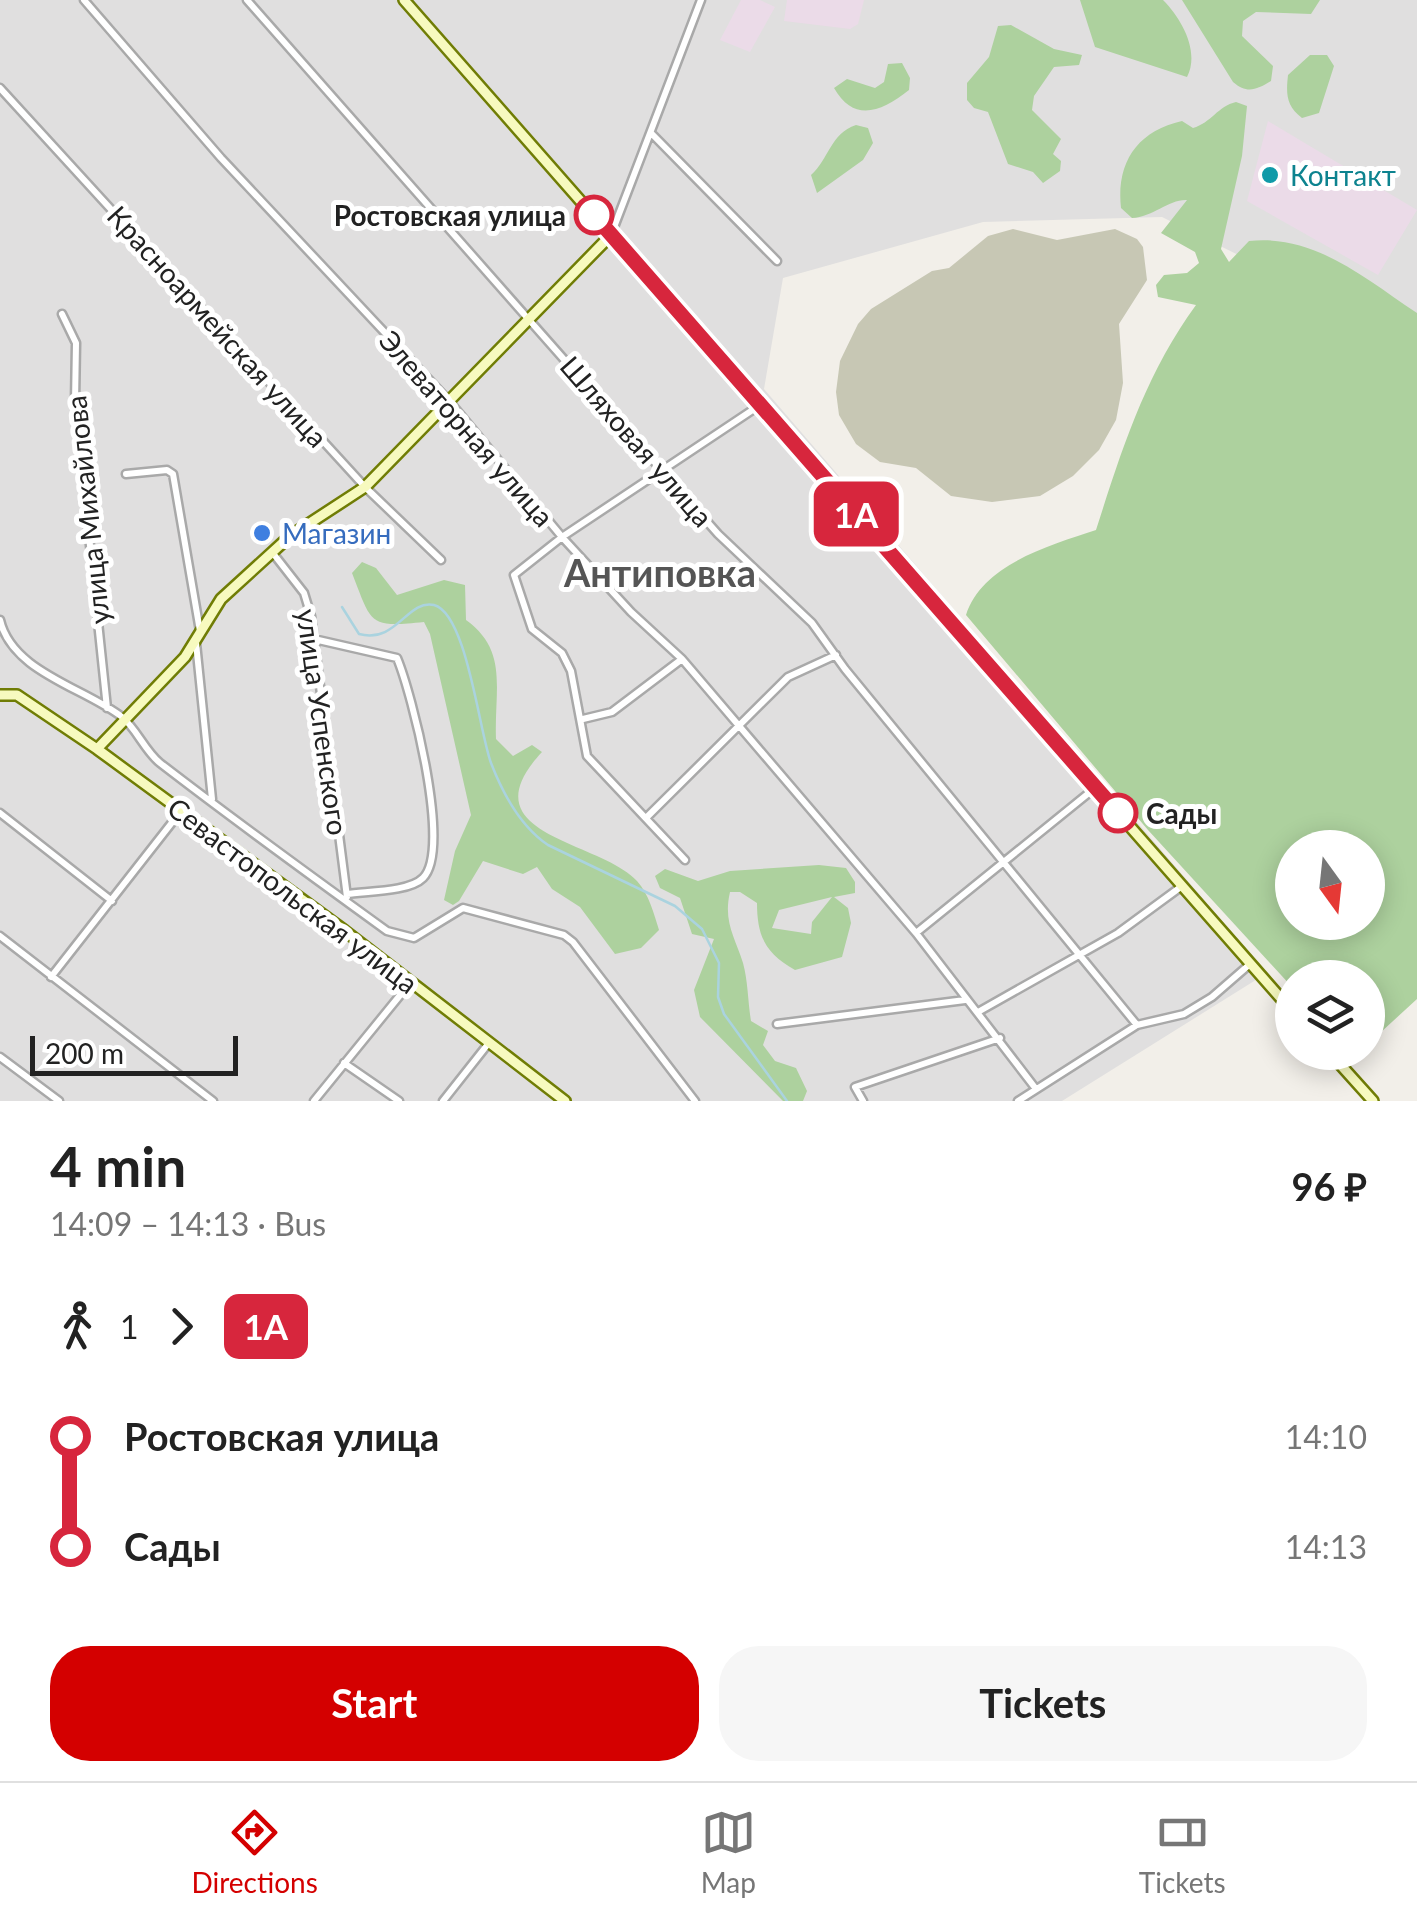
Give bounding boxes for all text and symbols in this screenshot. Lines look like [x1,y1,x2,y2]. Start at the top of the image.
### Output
place label: Контакт [1290,158,1396,192]
marker: Контакт [1259,164,1281,186]
marker: Ростовская улица [575,196,613,234]
street label: Красноармейская улица [101,198,335,454]
place label: Ростовская улица [334,198,566,232]
street label: Элеваторная улица [373,323,561,533]
street label: Шляховая улица [554,349,720,533]
street label: улица Михайлова [58,394,116,626]
line badge: 1А [811,482,901,546]
text: 1А [834,493,878,535]
place label: Магазин [282,516,391,550]
marker: Магазин [251,522,273,544]
district label: Антиповка [563,549,756,595]
street label: улица Успенского [290,607,356,837]
street label: Севастопольская улица [161,790,425,1000]
marker: Сады [1099,794,1137,832]
place label: Сады [1146,796,1217,830]
north arrow [1275,830,1385,940]
map controls [1275,830,1385,1070]
button: layers [1275,960,1385,1070]
scale bar [30,1031,238,1076]
text: 200 m [45,1036,124,1070]
text: 4 min [50,1133,186,1199]
text: 96 ₽ [1292,1163,1367,1209]
text: 14:09 – 14:13 · Bus [50,1204,326,1243]
icon: walk [50,1299,105,1354]
icon: forward [154,1299,209,1354]
text: 1А [244,1305,288,1347]
text: 1 [120,1307,139,1346]
text: Ростовская улица [124,1413,439,1459]
text: 14:10 [1285,1417,1367,1456]
text: Сады [124,1523,221,1569]
text: 14:13 [1285,1527,1367,1566]
button: Start [50,1646,699,1761]
button: Tickets [719,1646,1367,1761]
tab: Directions [191,1805,318,1899]
tab: Map [701,1805,756,1899]
tab: Tickets [1139,1805,1226,1899]

